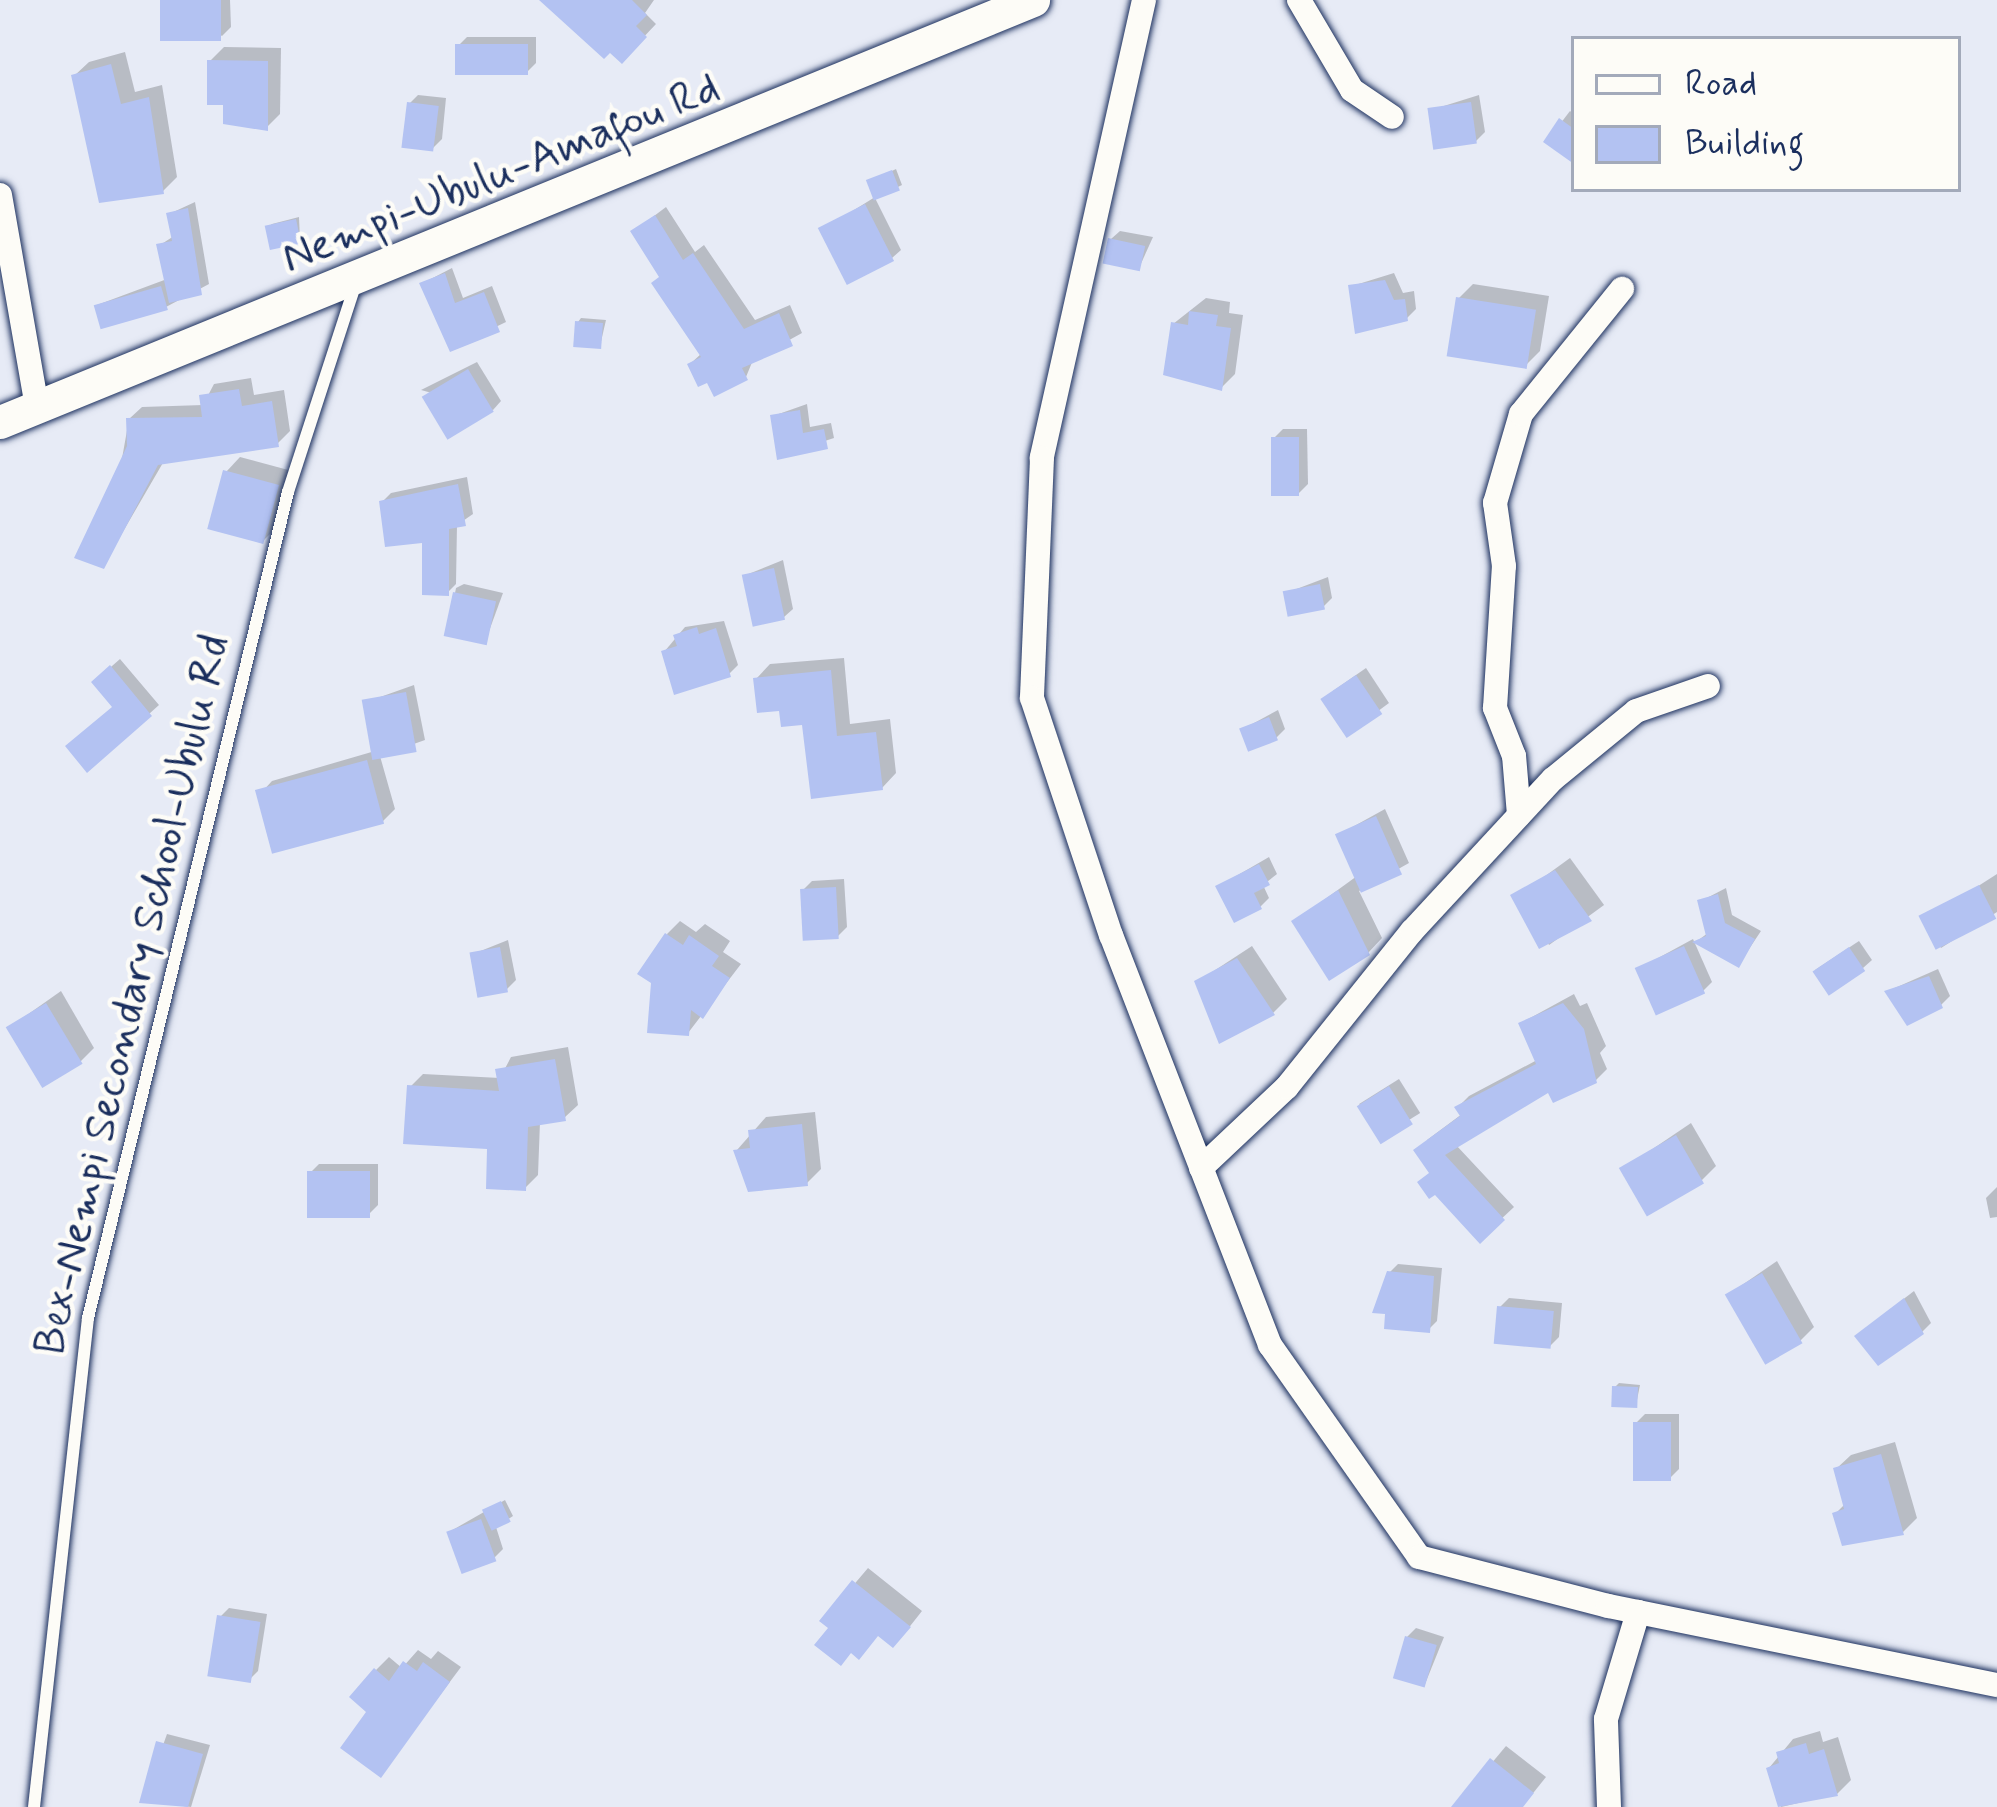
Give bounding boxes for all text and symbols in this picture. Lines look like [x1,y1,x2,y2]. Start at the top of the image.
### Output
legend [1571,36,1961,192]
street label: Nempi-Ubulu-Amafou Rd [274,61,728,287]
text: Road [1685,61,1757,108]
text: Building [1685,121,1804,168]
street label: Bex-Nempi Secondary School-Ubulu Rd [23,628,243,1362]

